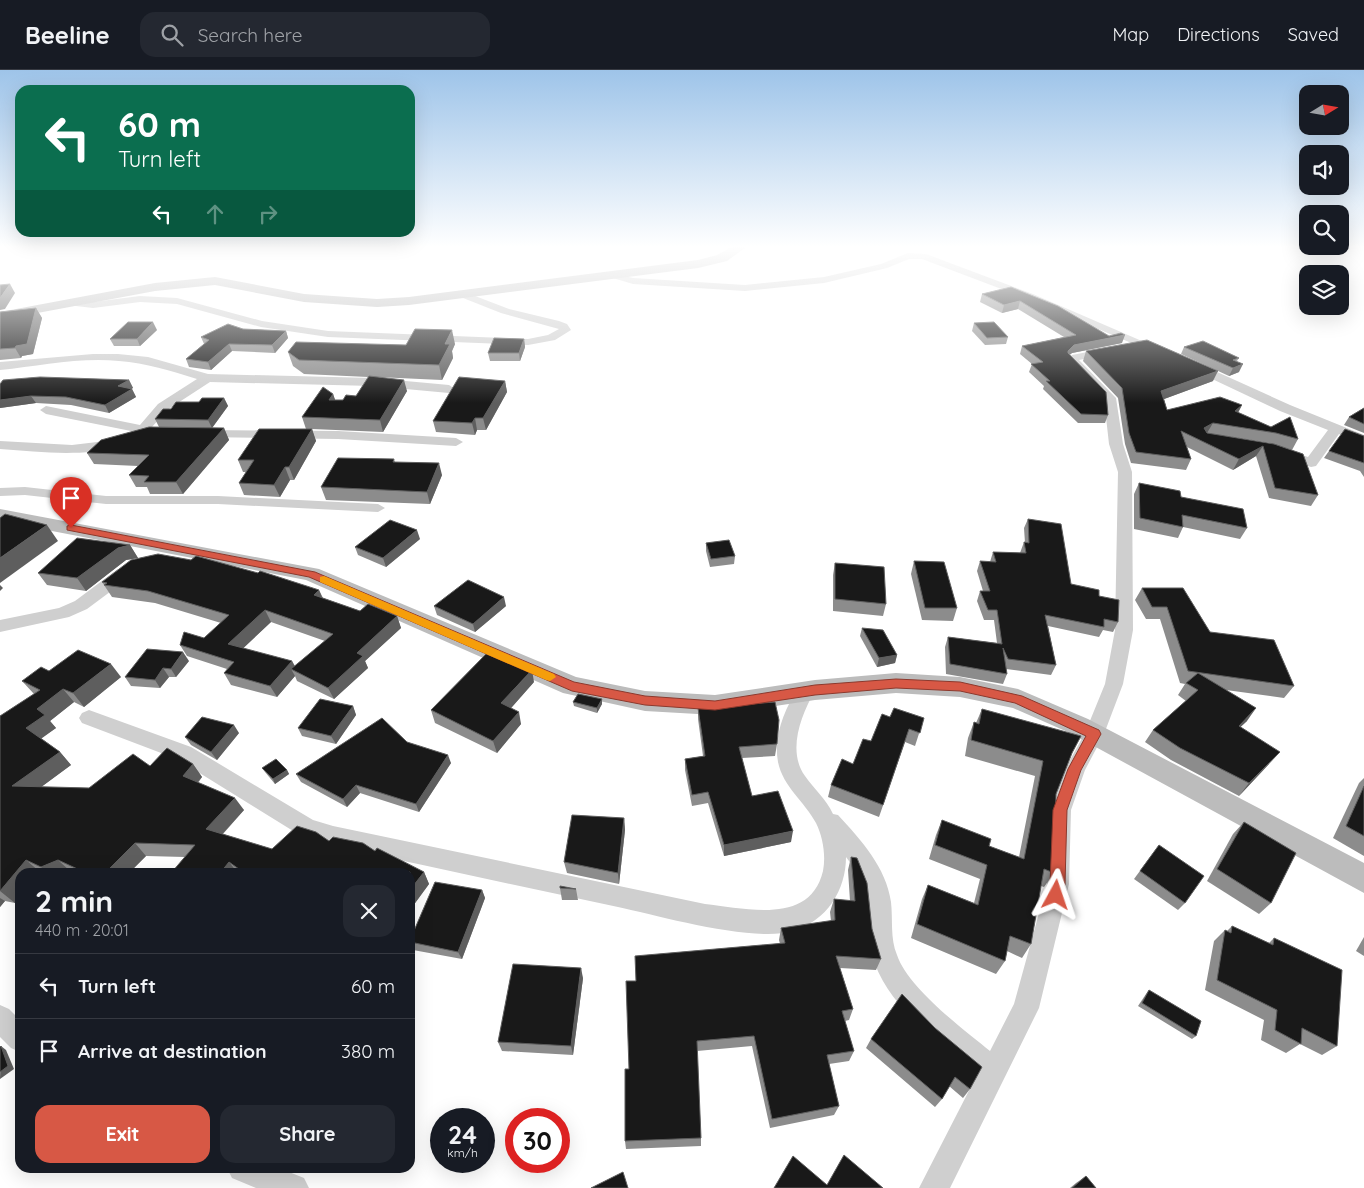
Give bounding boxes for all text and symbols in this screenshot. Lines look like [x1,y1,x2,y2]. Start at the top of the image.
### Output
search box [140,12,490,57]
text: Beeline [25,20,110,50]
icon: search [158,21,186,49]
text: Search here [198,23,303,47]
text: Map [1112,23,1149,46]
text: Directions [1177,23,1260,46]
text: Saved [1288,23,1339,46]
north arrow [1299,85,1349,135]
map controls [1299,85,1349,315]
text: 60 m [118,102,201,146]
icon: left [35,105,100,170]
text: Turn left [118,145,201,173]
button: sound [1299,145,1349,195]
icon: left [148,200,176,228]
icon: ahead [201,200,229,228]
icon: right [254,200,282,228]
button: search [1299,205,1349,255]
button: layers [1299,265,1349,315]
pin [50,477,92,528]
icon: arrive [57,484,85,512]
position arrow [1029,868,1081,920]
text: 2 min [35,882,113,920]
button: close [343,885,395,937]
text: 440 m · 20:01 [35,920,129,940]
icon: left [35,972,63,1000]
text: Turn left [78,974,156,998]
text: 60 m [351,974,395,998]
icon: arrive [35,1037,63,1065]
text: Arrive at destination [78,1039,267,1063]
text: 380 m [341,1039,395,1063]
button: Exit [35,1105,210,1163]
button: Share [220,1105,395,1163]
speed limit sign: 30 [505,1108,570,1173]
text: 24 [448,1119,477,1150]
text: km/h [447,1145,478,1160]

